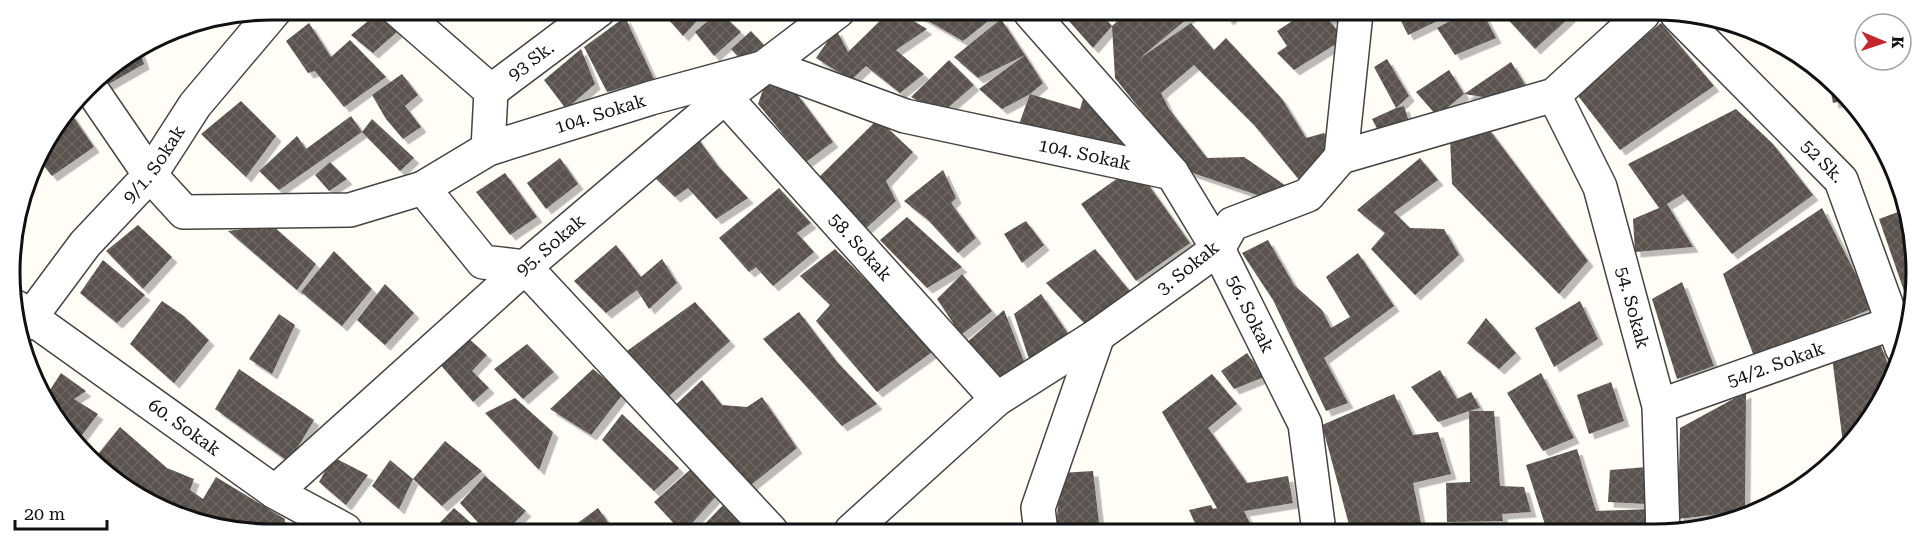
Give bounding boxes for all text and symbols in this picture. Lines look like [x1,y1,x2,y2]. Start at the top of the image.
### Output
north arrow [1853,12,1913,72]
text: K [1888,36,1907,50]
street label: 93 Sk. [504,37,558,85]
street label: 104. Sokak [552,89,648,137]
street label: 9/1. Sokak [118,121,189,207]
street label: 104. Sokak [1037,134,1133,174]
street label: 52 Sk. [1797,135,1849,187]
street label: 58. Sokak [825,209,896,285]
street label: 95. Sokak [511,210,589,280]
street label: 3. Sokak [1152,236,1223,299]
street label: 54. Sokak [1612,264,1654,351]
street label: 56. Sokak [1223,271,1279,356]
street label: 54/2. Sokak [1724,337,1827,391]
street label: 60. Sokak [144,394,225,460]
scale bar [15,493,106,531]
text: 20 m [24,503,65,524]

